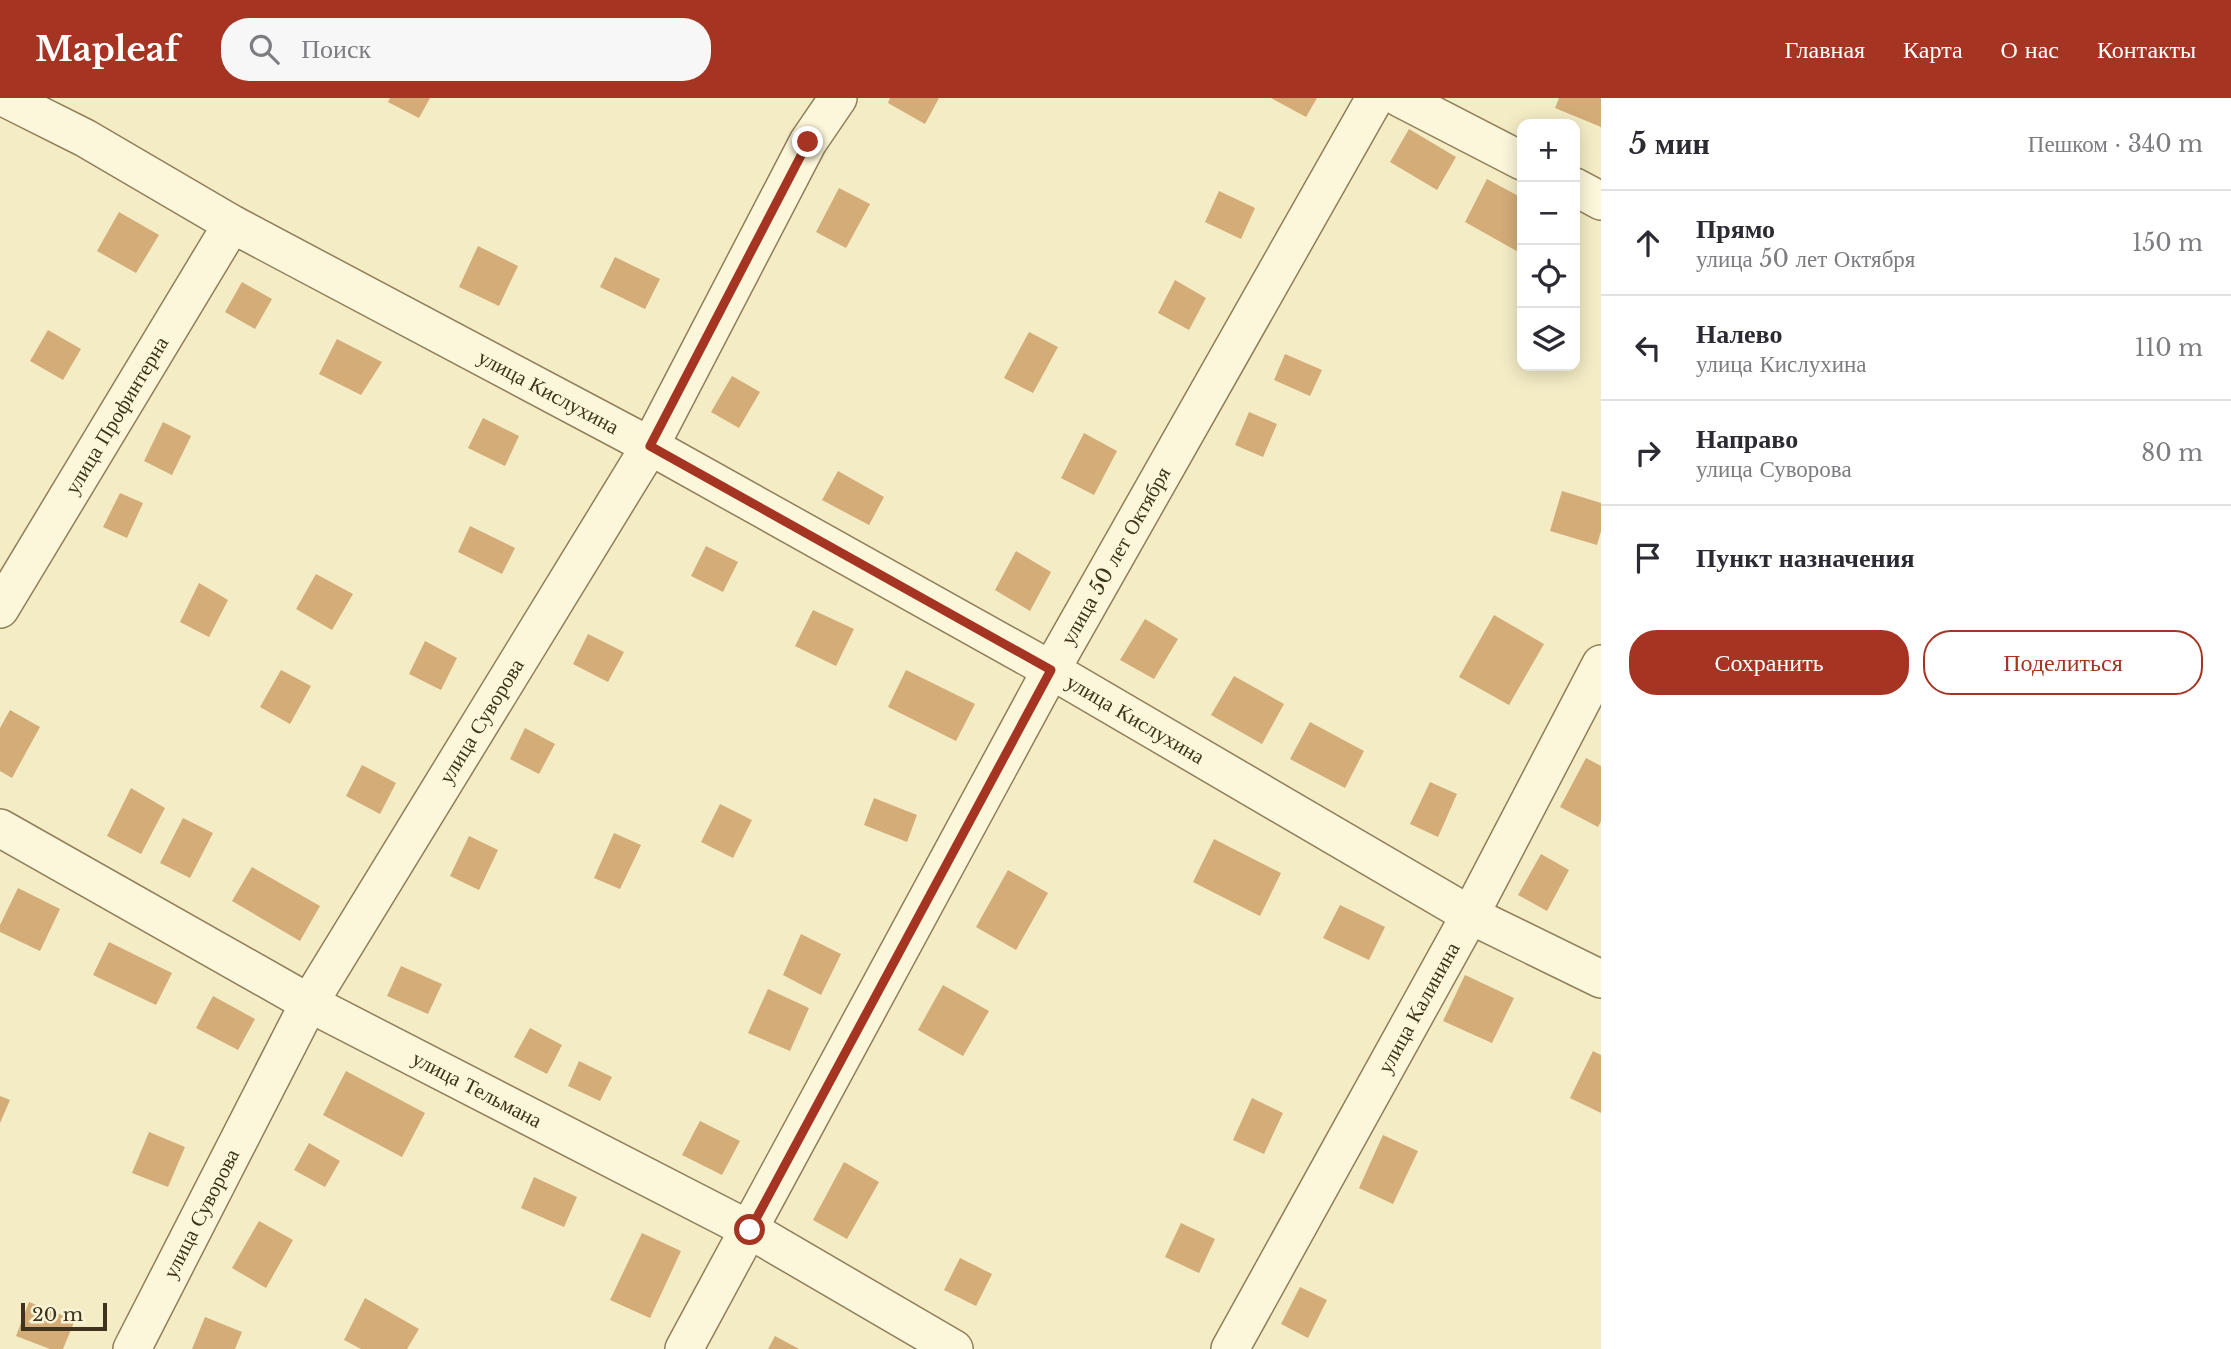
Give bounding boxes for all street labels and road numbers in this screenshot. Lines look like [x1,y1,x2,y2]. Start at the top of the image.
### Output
street label: улица Профинтерна [59,331,175,499]
street label: улица Кислухина [473,344,624,440]
street label: улица 50 лет Октября [1055,462,1177,649]
street label: улица Суворова [433,653,530,789]
street label: улица Кислухина [1061,669,1210,770]
street label: улица Калинина [1372,937,1466,1078]
street label: улица Тельмана [408,1045,547,1134]
street label: улица Суворова [157,1144,245,1283]

